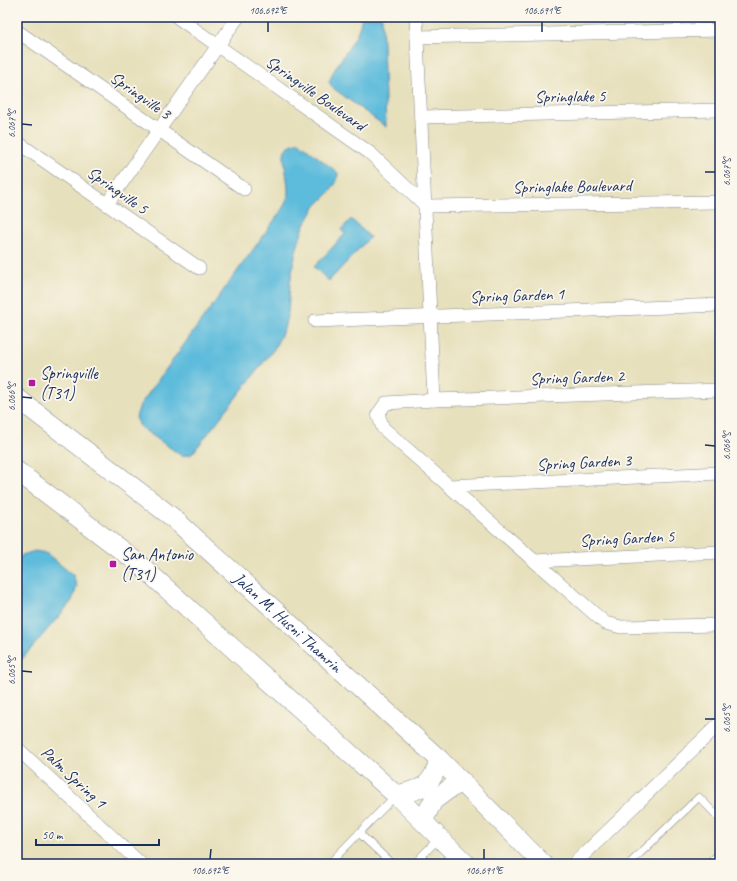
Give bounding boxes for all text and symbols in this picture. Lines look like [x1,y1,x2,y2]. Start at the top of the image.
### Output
text: 106.692°E [249,4,288,17]
text: 106.691°E [523,4,562,17]
street label: Springville Boulevard [262,51,372,138]
street label: Springville 3 [106,67,176,125]
street label: Springlake 5 [534,85,607,108]
text: 6.067°S [5,108,18,138]
text: 6.067°S [720,156,733,186]
street label: Springville 5 [83,162,153,220]
street label: Springlake Boulevard [513,175,634,198]
street label: Spring Garden 1 [469,283,566,308]
place label: Springville (T31) [40,363,99,404]
street label: Spring Garden 2 [529,365,626,390]
marker: Springville (T31) [27,378,37,388]
text: 6.066°S [5,381,18,411]
text: 6.066°S [720,430,733,460]
street label: Spring Garden 3 [536,449,633,475]
street label: Spring Garden 5 [579,525,676,551]
place label: San Antonio (T31) [121,544,194,585]
marker: San Antonio (T31) [108,559,118,569]
street label: Jalan M. Husni Thamrin [228,567,347,678]
text: 6.065°S [5,655,18,685]
text: 6.065°S [720,703,733,733]
street label: Palm Spring 1 [37,742,112,814]
scale bar [36,821,159,847]
text: 50 m [42,827,64,843]
text: 106.692°E [191,864,230,877]
text: 106.691°E [465,864,504,877]

